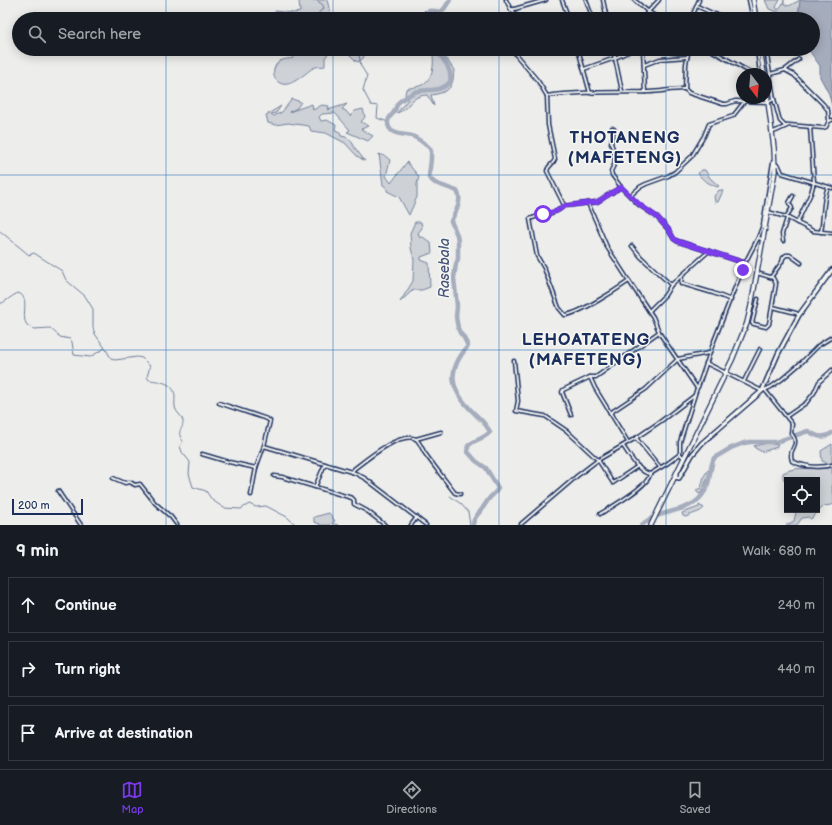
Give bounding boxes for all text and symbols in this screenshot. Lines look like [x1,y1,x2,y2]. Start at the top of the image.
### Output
search box [12,12,820,56]
icon: search [26,23,48,45]
text: Search here [58,25,141,44]
north arrow [736,68,772,104]
district label: THOTANENG (MAFETENG) [568,128,682,168]
route start [534,205,552,223]
water label: Rasebala [436,238,453,298]
route end [734,261,752,279]
district label: LEHOATATENG (MAFETENG) [522,330,650,370]
map controls [784,477,820,513]
button: locate [784,477,820,513]
scale bar [12,497,83,516]
text: 200 m [18,499,50,512]
text: 9 min [16,541,59,561]
text: Walk · 680 m [742,543,816,559]
icon: ahead [17,594,39,616]
text: Continue [55,596,117,615]
text: 240 m [778,597,815,613]
icon: right [17,658,39,680]
text: Turn right [55,660,120,679]
text: 440 m [777,661,815,677]
icon: arrive [17,722,39,744]
text: Arrive at destination [55,724,193,743]
tab: Map [121,779,144,816]
tab: Directions [386,779,437,816]
tab: Saved [680,779,711,816]

